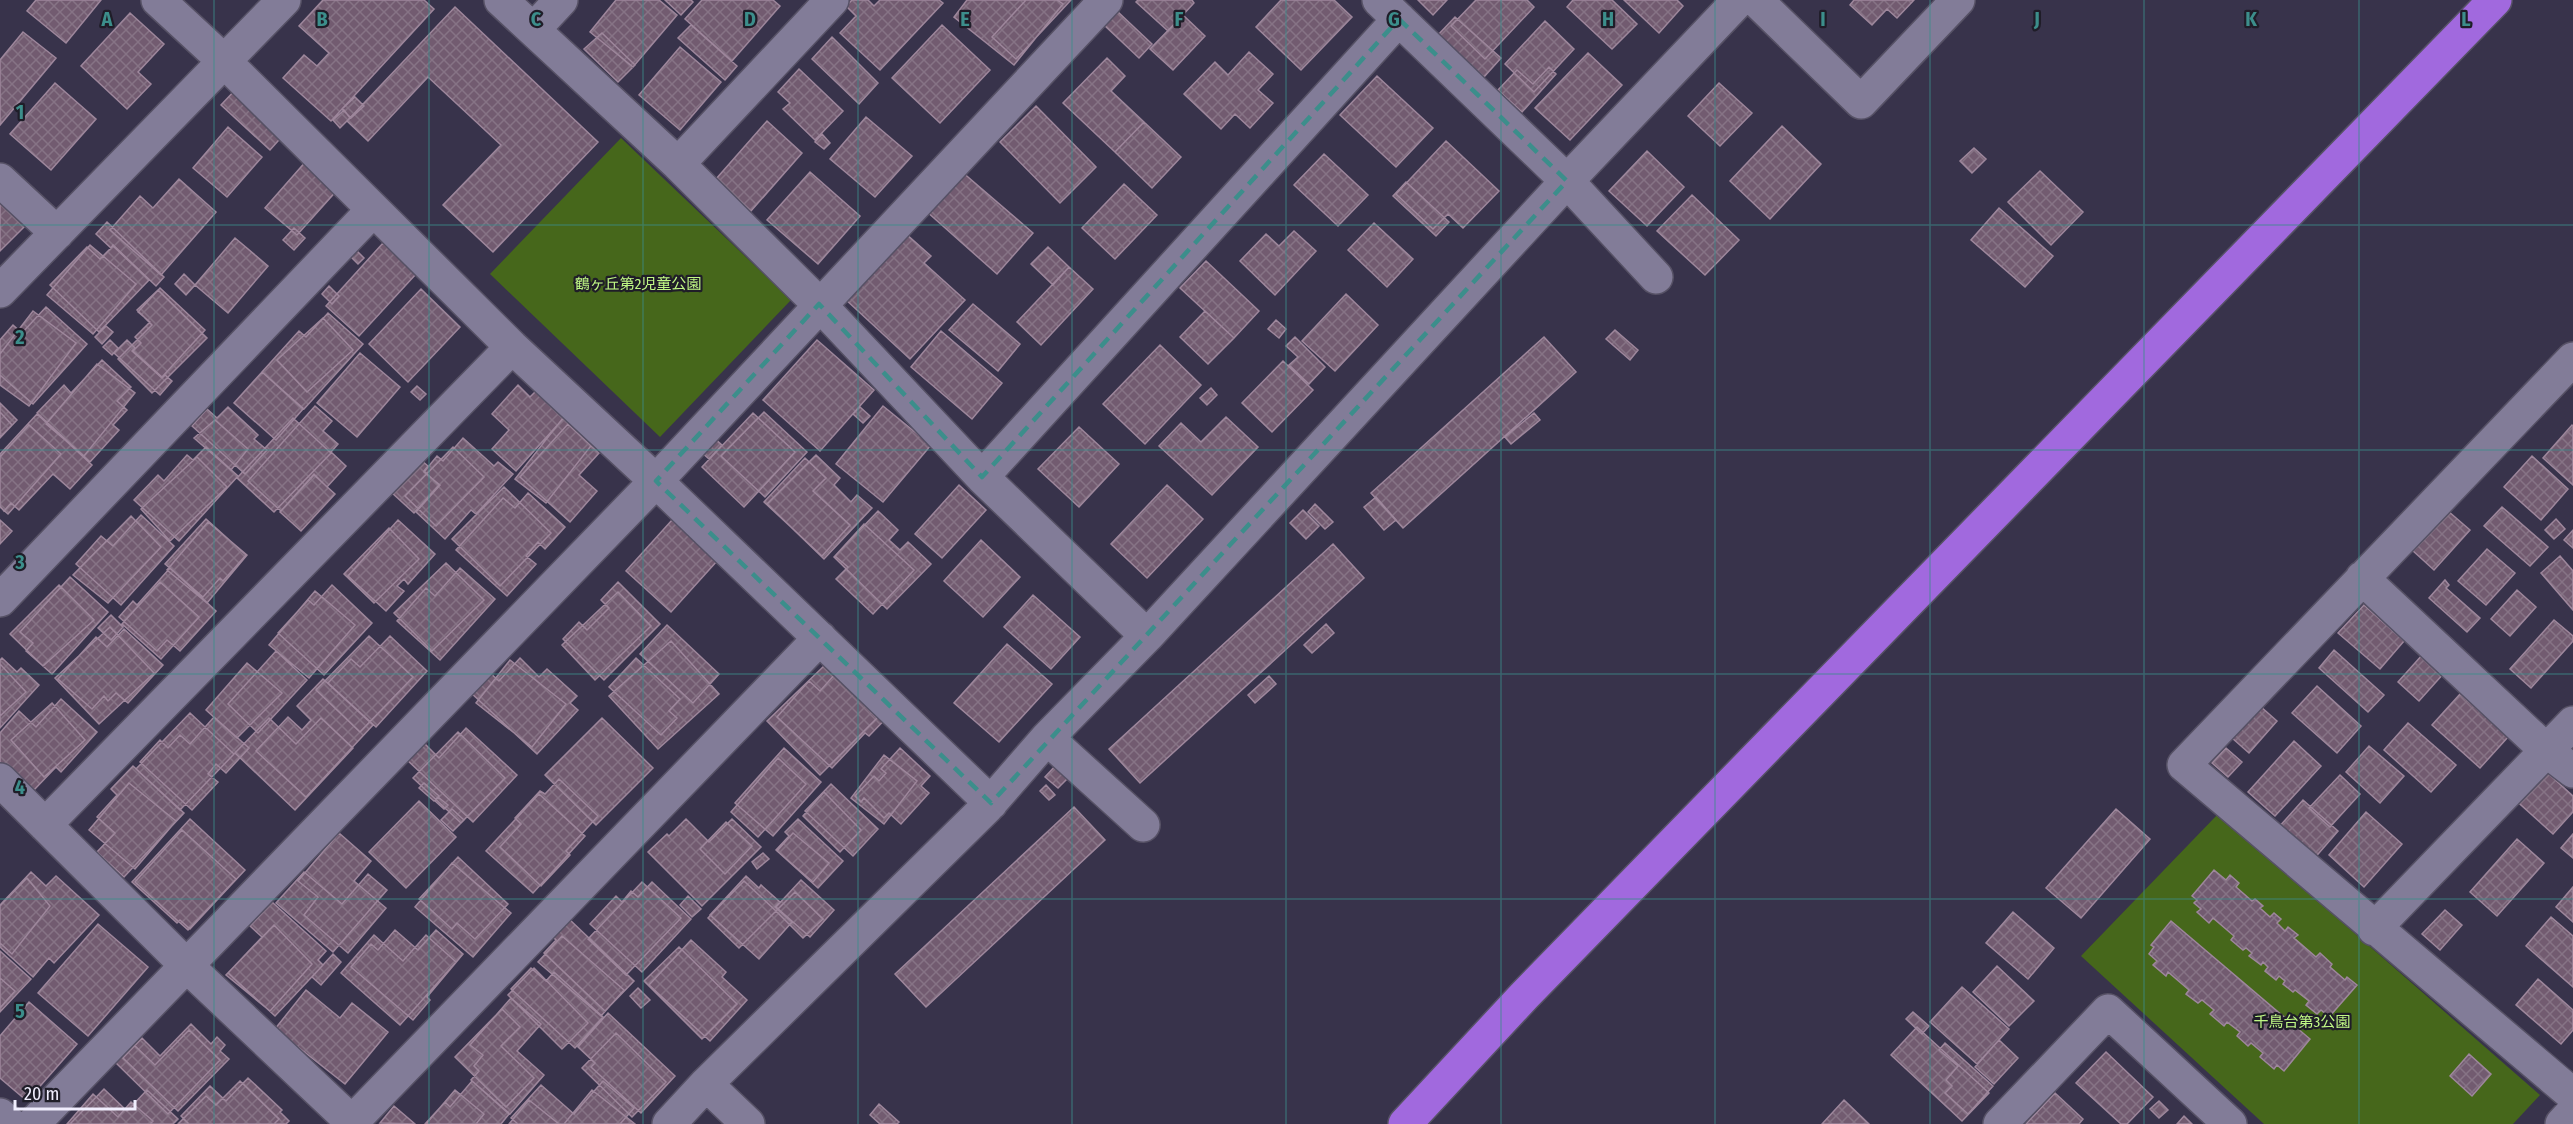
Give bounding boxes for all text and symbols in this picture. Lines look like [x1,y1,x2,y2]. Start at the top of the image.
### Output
text: A [101,7,114,31]
text: B [316,7,328,31]
text: C [531,7,542,31]
text: D [744,7,756,31]
text: E [960,7,970,31]
text: F [1175,7,1184,31]
text: G [1388,7,1400,31]
text: H [1602,7,1614,31]
text: I [1820,7,1826,31]
text: J [2033,7,2040,31]
text: K [2245,7,2257,31]
text: L [2461,7,2471,31]
text: 1 [16,100,24,124]
park label: 鶴ヶ丘第2児童公園 [575,275,701,293]
text: 2 [14,325,25,349]
text: 3 [14,550,25,574]
text: 4 [15,775,25,799]
text: 5 [15,999,25,1023]
park label: 千鳥台第3公園 [2254,1013,2350,1031]
scale bar [15,1073,135,1111]
text: 20 m [24,1083,59,1105]

